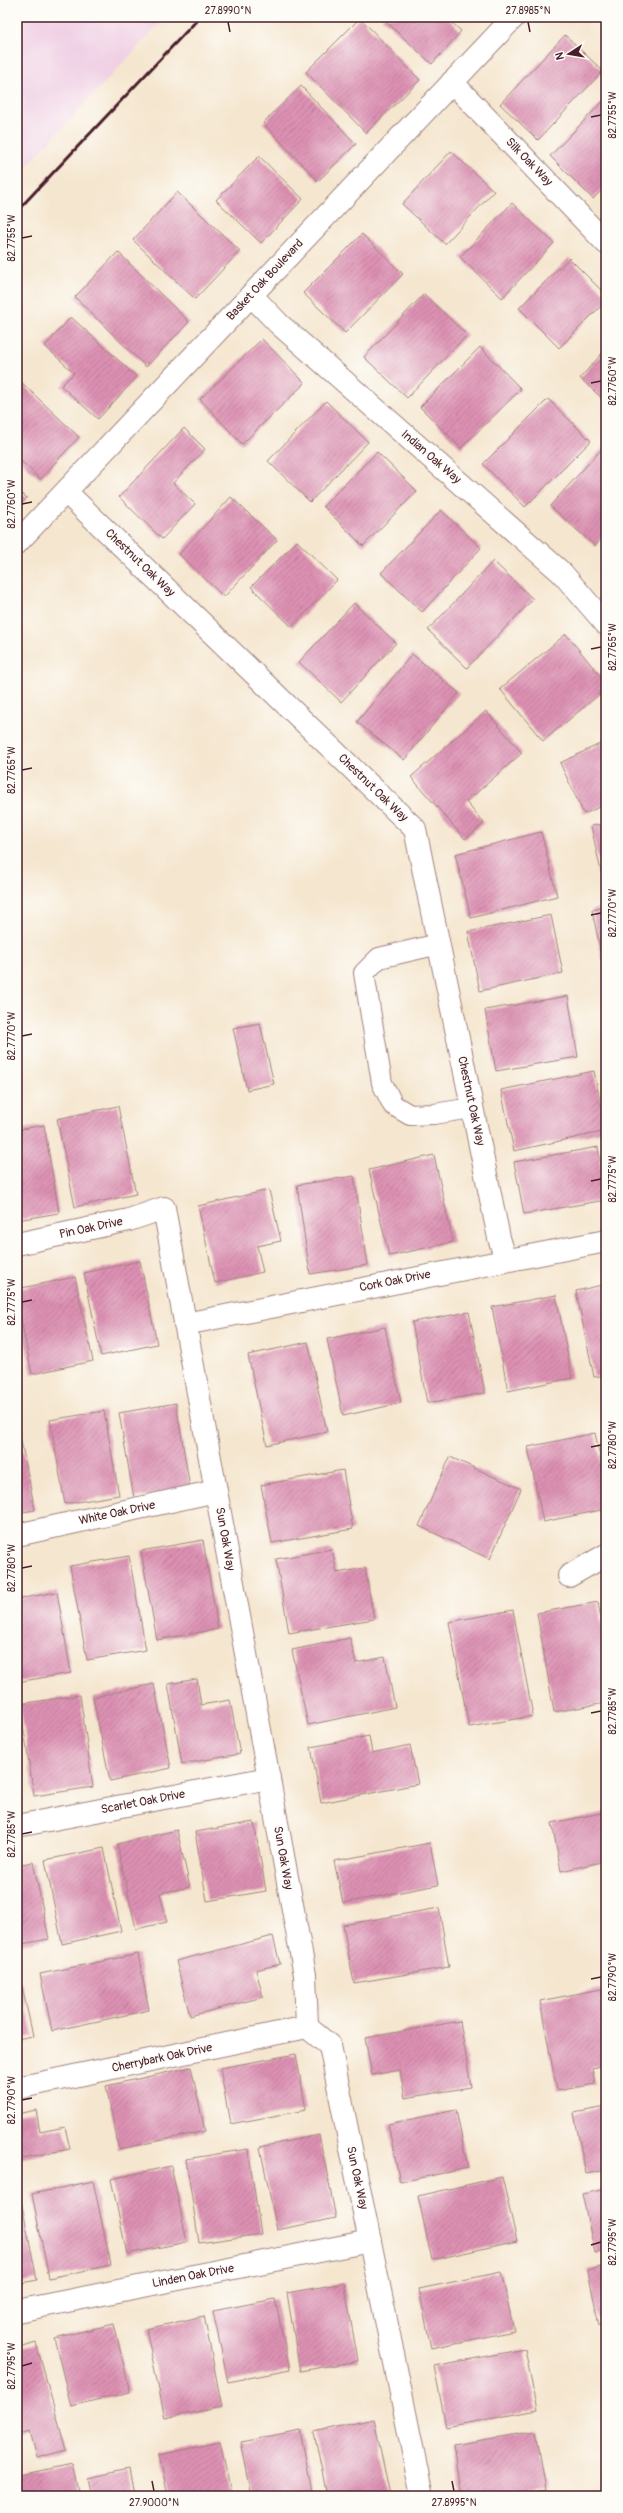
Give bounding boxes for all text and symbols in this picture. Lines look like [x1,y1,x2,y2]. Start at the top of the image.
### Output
text: 27.8990°N [205,5,251,17]
text: 27.8985°N [506,5,551,17]
north arrow [549,34,589,74]
text: N [552,50,567,61]
text: 82.7755°W [607,91,619,139]
street label: Silk Oak Way [502,135,556,189]
text: 82.7755°W [6,214,18,262]
street label: Basket Oak Boulevard [223,236,307,324]
text: 82.7760°W [607,356,619,405]
street label: Indian Oak Way [398,427,464,487]
text: 82.7760°W [6,479,18,528]
street label: Chestnut Oak Way [102,526,178,600]
text: 82.7765°W [607,623,619,671]
text: 82.7765°W [6,746,18,794]
street label: Chestnut Oak Way [335,751,411,825]
text: 82.7770°W [607,888,619,937]
text: 82.7770°W [6,1011,18,1060]
street label: Chestnut Oak Way [454,1055,488,1147]
text: 82.7775°W [607,1155,619,1203]
street label: Pin Oak Drive [58,1214,124,1242]
street label: Cork Oak Drive [358,1267,432,1295]
text: 82.7775°W [6,1278,18,1326]
text: 82.7780°W [607,1420,619,1469]
street label: White Oak Drive [77,1498,157,1528]
street label: Sun Oak Way [212,1506,238,1572]
text: 82.7780°W [6,1543,18,1592]
text: 82.7785°W [607,1687,619,1734]
street label: Scarlet Oak Drive [100,1786,187,1818]
text: 82.7785°W [6,1810,18,1857]
street label: Sun Oak Way [270,1825,296,1891]
text: 82.7790°W [607,1952,619,2001]
street label: Cherrybark Oak Drive [110,2040,214,2076]
text: 82.7790°W [6,2075,18,2124]
street label: Sun Oak Way [343,2145,371,2211]
text: 82.7795°W [607,2218,619,2265]
street label: Linden Oak Drive [151,2261,235,2291]
text: 82.7795°W [6,2342,18,2389]
text: 27.9000°N [129,2497,179,2509]
text: 27.8995°N [432,2497,477,2509]

